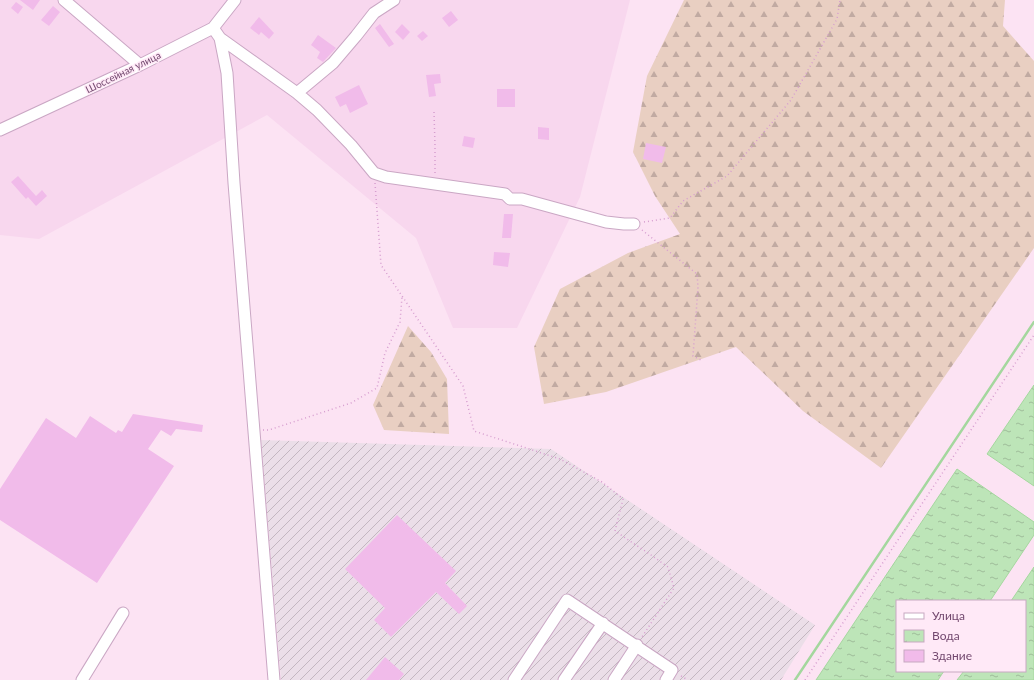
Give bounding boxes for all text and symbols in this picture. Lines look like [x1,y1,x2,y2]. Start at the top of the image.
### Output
street label: Шоссейная улица [83,49,163,95]
legend [896,600,1026,672]
text: Улица [932,608,965,623]
text: Вода [932,628,960,643]
text: Здание [932,648,972,663]

